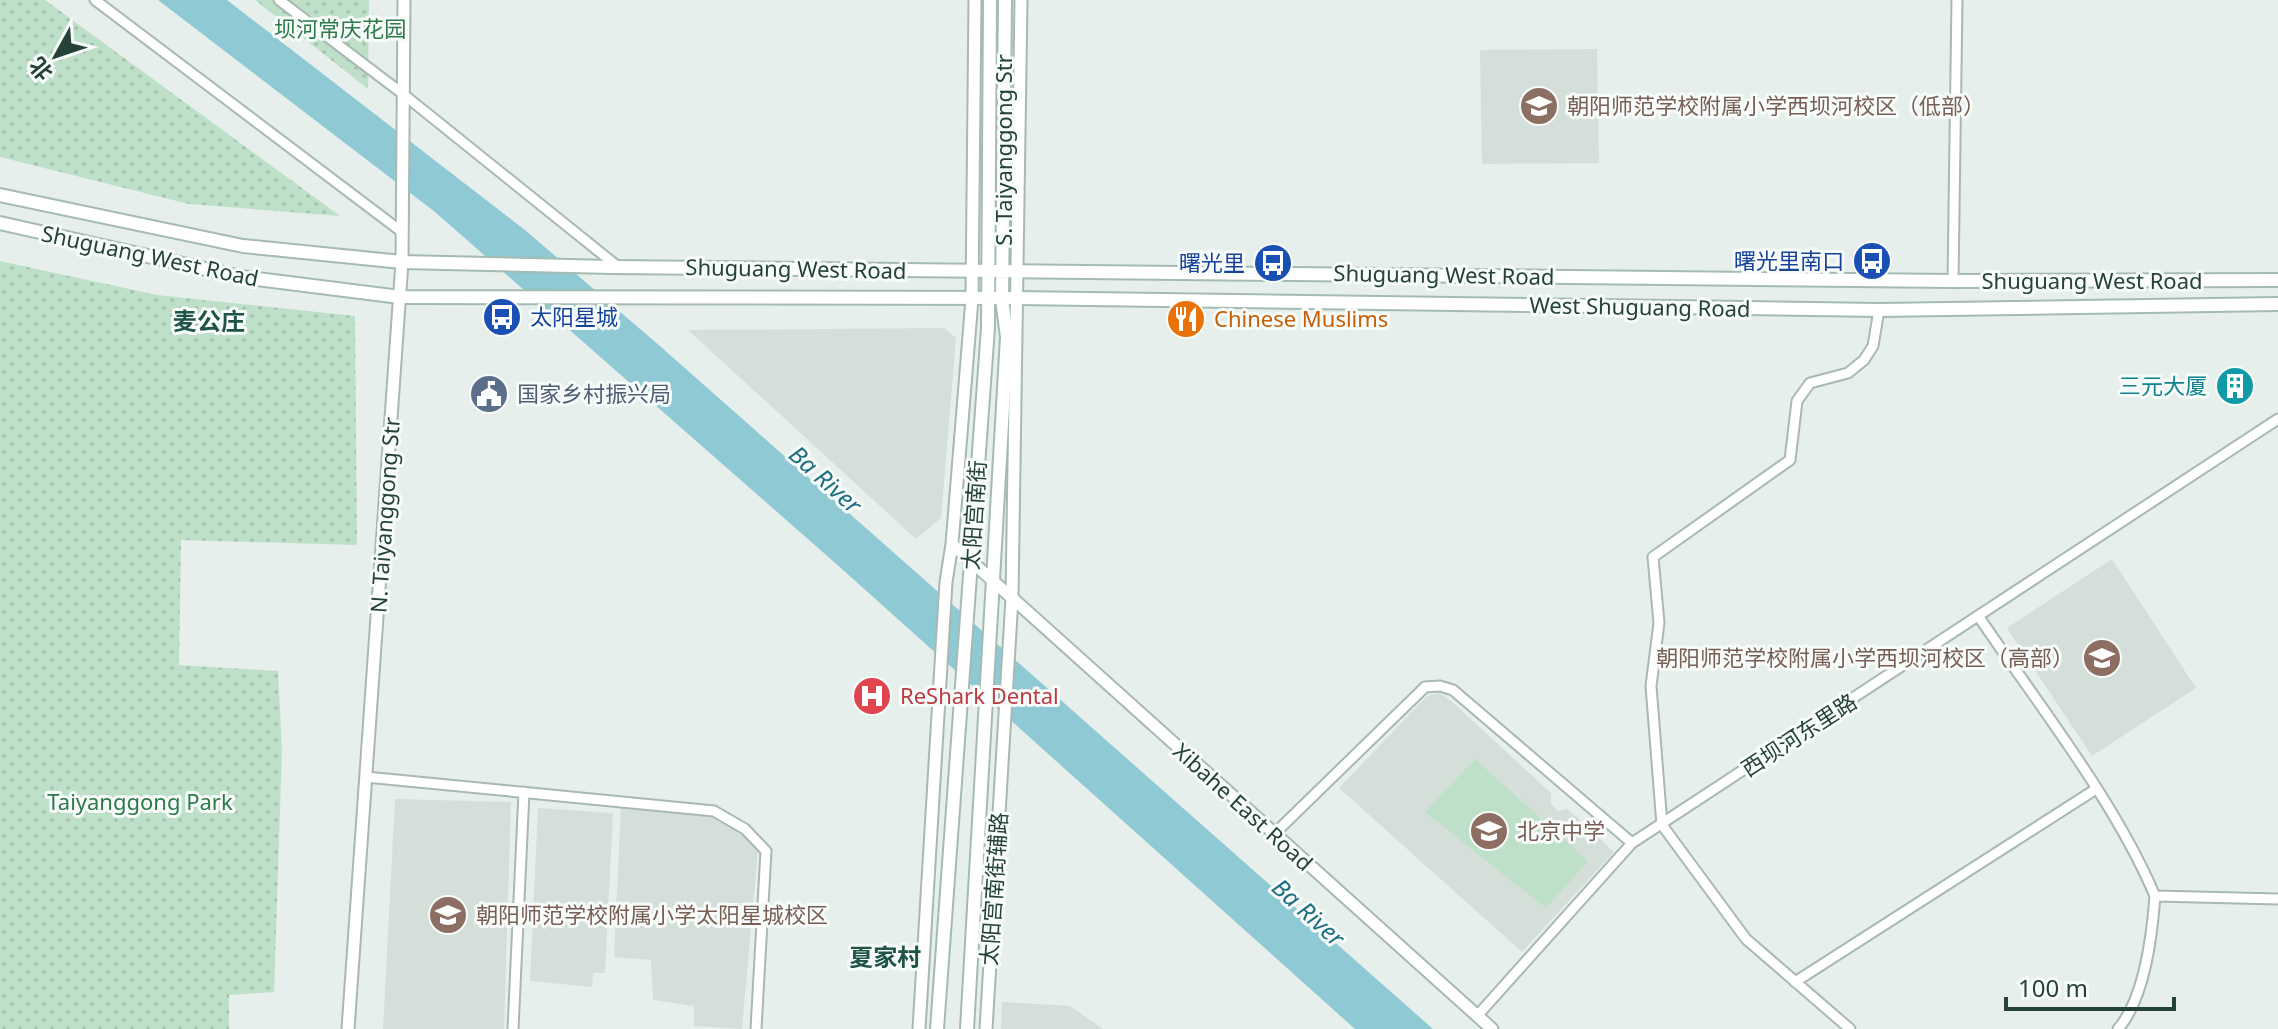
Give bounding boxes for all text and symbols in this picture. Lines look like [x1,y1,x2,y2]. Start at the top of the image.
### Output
park label: 坝河常庆花园 [274,13,406,43]
north arrow [16,16,96,96]
text: 北 [21,51,58,88]
street label: S. Taiyanggong Str [988,54,1018,246]
school or university icon: 朝阳师范学校附属小学西坝河校区（低部） [1518,85,1560,127]
place label: 朝阳师范学校附属小学西坝河校区（低部） [1567,90,1985,120]
street label: Shuguang West Road [39,217,261,293]
bus stop icon: 曙光里南口 [1851,240,1893,282]
bus stop icon: 曙光里 [1252,242,1294,284]
place label: 曙光里南口 [1734,245,1844,275]
place label: 曙光里 [1179,247,1245,277]
street label: Shuguang West Road [685,251,907,285]
street label: Shuguang West Road [1333,257,1555,291]
street label: Shuguang West Road [1981,265,2203,295]
street label: West Shuguang Road [1529,289,1751,323]
bus stop icon: 太阳星城 [481,296,523,338]
restaurant icon: Chinese Muslims [1165,298,1207,340]
place label: 太阳星城 [530,301,618,331]
place label: Chinese Muslims [1214,303,1388,333]
district label: 麦公庄 [173,304,245,337]
building icon: 三元大厦 [2214,365,2256,407]
place label: 三元大厦 [2119,370,2207,400]
public building icon: 国家乡村振兴局 [468,373,510,415]
place label: 国家乡村振兴局 [517,378,671,408]
street label: N. Taiyanggong Str [362,416,406,614]
water label: Ba River [783,438,870,521]
street label: 太阳宫南街 [954,459,992,571]
school or university icon: 朝阳师范学校附属小学西坝河校区（高部） [2081,637,2123,679]
place label: 朝阳师范学校附属小学西坝河校区（高部） [1656,642,2074,672]
hospital icon: ReShark Dental [851,675,893,717]
place label: ReShark Dental [900,680,1059,710]
street label: 西坝河东里路 [1735,686,1862,783]
street label: Xibahe East Road [1168,736,1320,877]
park label: Taiyanggong Park [47,786,233,816]
school or university icon: 北京中学 [1468,810,1510,852]
street label: 太阳宫南街辅路 [973,811,1013,967]
place label: 北京中学 [1517,815,1605,845]
water label: Ba River [1266,871,1353,954]
school or university icon: 朝阳师范学校附属小学太阳星城校区 [427,894,469,936]
place label: 朝阳师范学校附属小学太阳星城校区 [476,899,828,929]
district label: 夏家村 [849,940,921,973]
scale bar [2006,961,2174,1011]
text: 100 m [2018,971,2088,1004]

